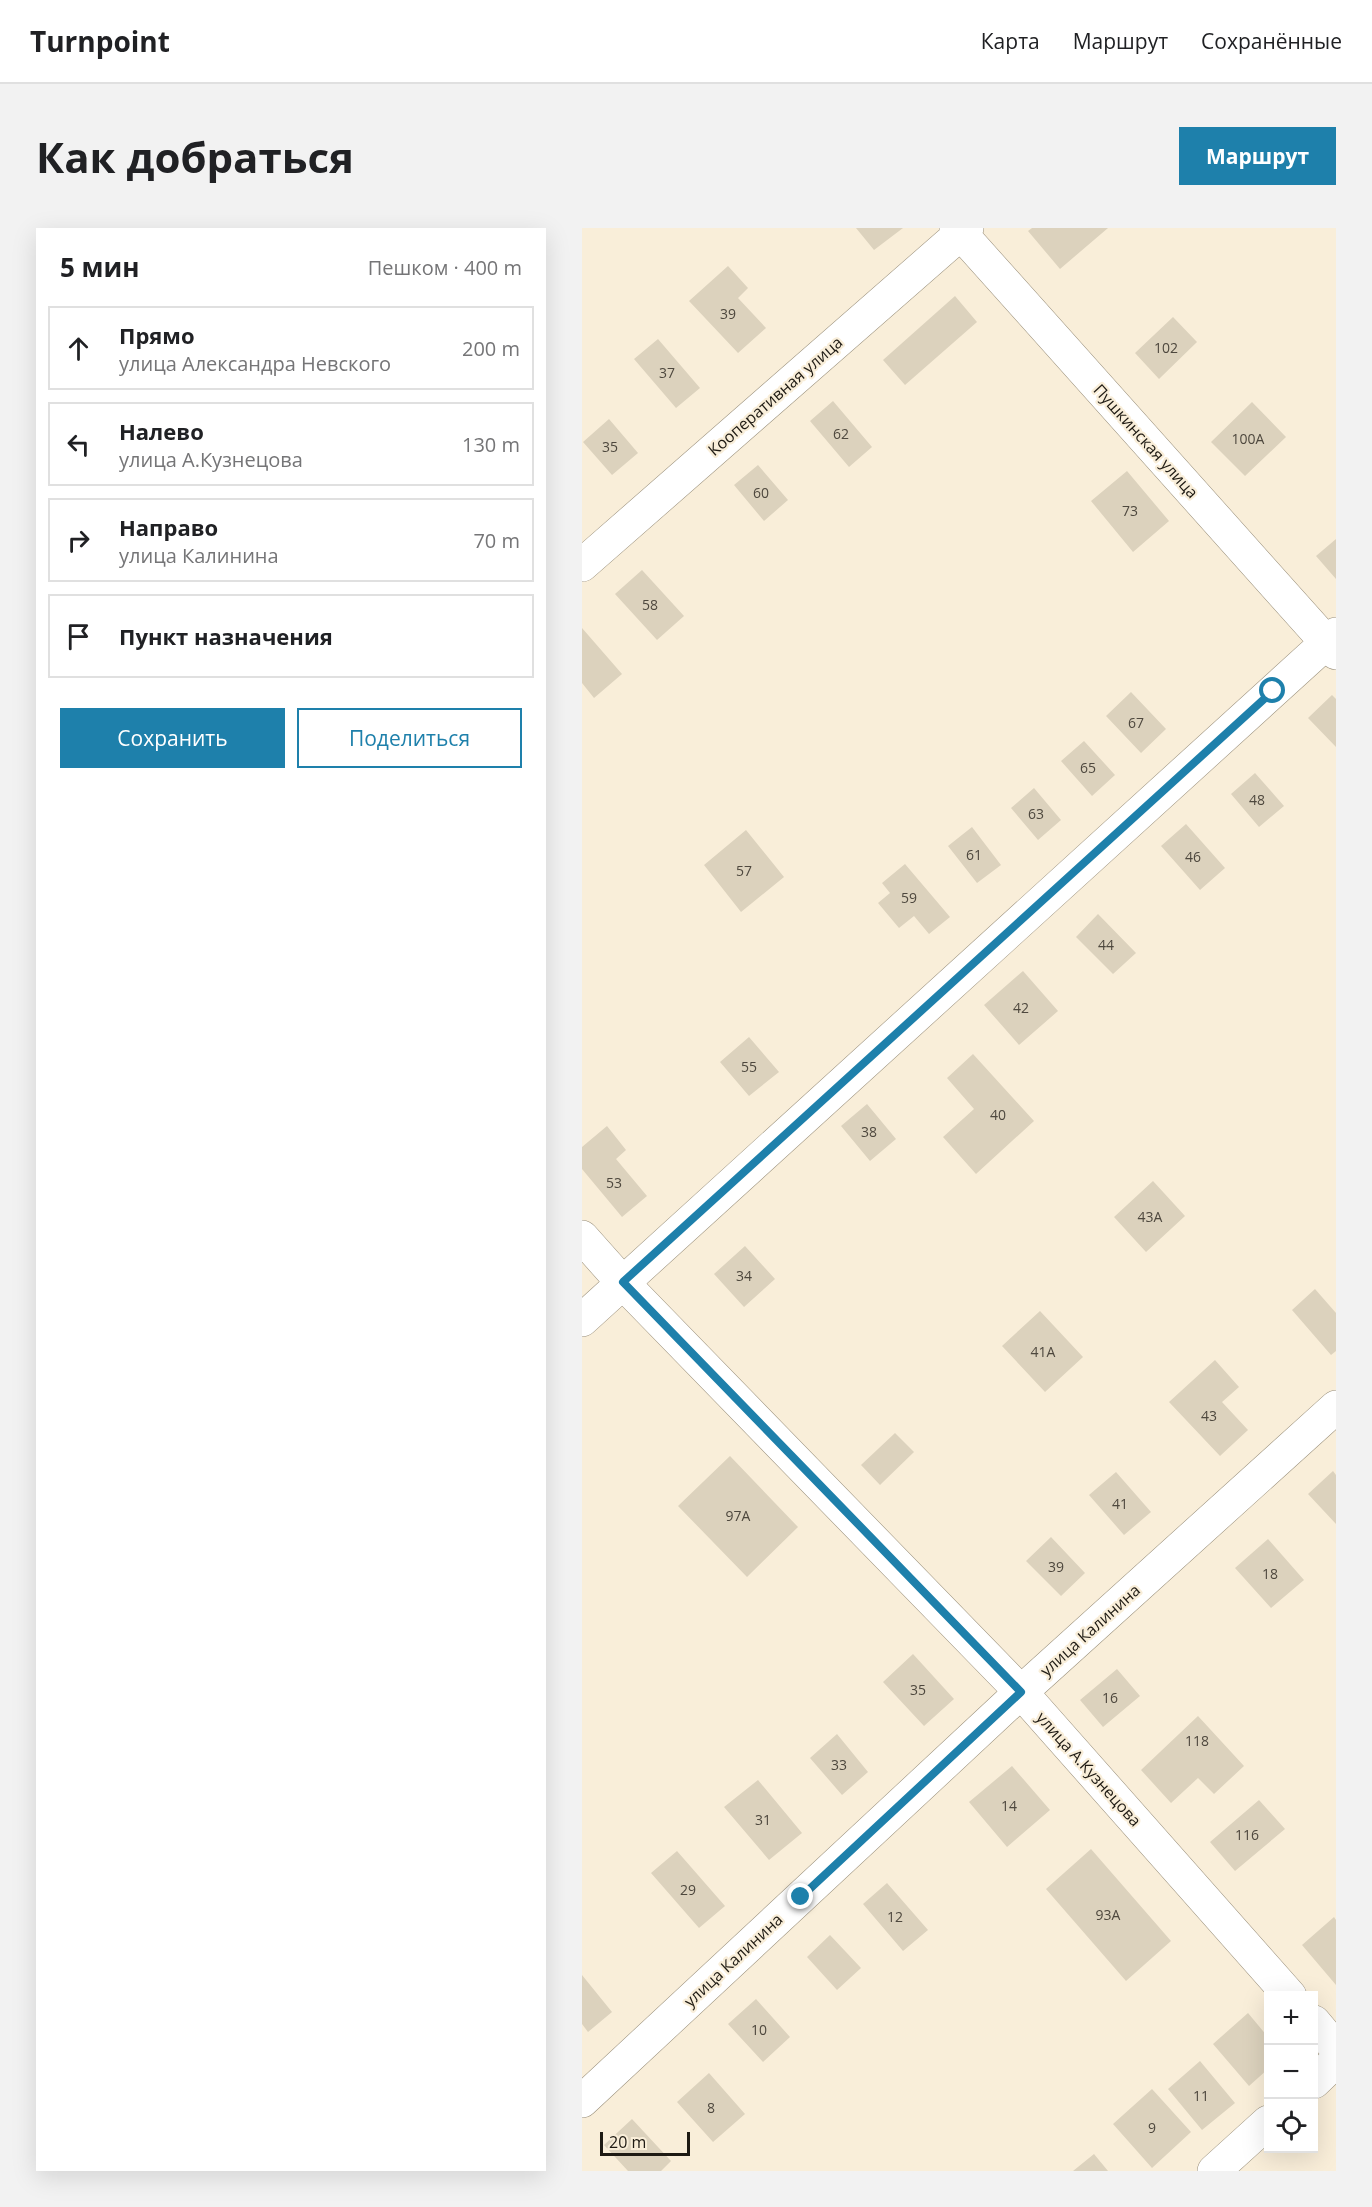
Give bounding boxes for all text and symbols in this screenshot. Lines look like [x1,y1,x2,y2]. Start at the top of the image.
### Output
text: Turnpoint [30,22,170,60]
text: Карта [981,27,1040,55]
text: Маршрут [1073,27,1168,55]
text: Сохранённые [1201,27,1342,55]
button: Маршрут [1179,127,1336,185]
text: Как добраться [36,128,354,185]
text: 5 мин [60,249,140,285]
text: Пешком · 400 m [368,254,522,281]
house number: 39 [720,304,736,323]
text: Прямо [119,320,195,350]
street label: Кооперативная улица [703,331,847,461]
icon: ahead [62,332,95,365]
text: 200 m [462,335,520,362]
house number: 102 [1154,338,1178,357]
text: улица Александра Невского [119,350,391,377]
house number: 37 [659,363,675,382]
street label: Пушкинская улица [1089,379,1203,503]
text: Налево [119,416,204,446]
house number: 62 [833,424,849,443]
icon: left [62,428,95,461]
house number: 100А [1232,429,1265,448]
text: 130 m [462,431,520,458]
house number: 35 [602,437,618,456]
text: улица А.Кузнецова [119,446,303,473]
house number: 60 [753,483,769,502]
house number: 73 [1122,501,1138,520]
text: Направо [119,512,218,542]
icon: right [62,524,95,557]
text: 70 m [473,527,520,554]
text: улица Калинина [119,542,279,569]
house number: 58 [642,595,658,614]
icon: arrive [62,620,95,653]
text: Пункт назначения [119,621,333,651]
route start [1259,677,1285,703]
button: Сохранить [60,708,285,768]
button: Поделиться [297,708,522,768]
house number: 67 [1128,713,1144,732]
house number: 65 [1080,758,1096,777]
house number: 48 [1249,790,1265,809]
house number: 63 [1028,804,1044,823]
house number: 61 [966,845,982,864]
house number: 46 [1185,847,1201,866]
house number: 57 [736,861,752,880]
house number: 59 [901,888,917,907]
house number: 44 [1098,935,1114,954]
house number: 42 [1013,998,1029,1017]
house number: 55 [741,1057,757,1076]
house number: 40 [990,1105,1006,1124]
house number: 38 [861,1122,877,1141]
house number: 53 [606,1173,622,1192]
house number: 43А [1138,1207,1163,1226]
house number: 34 [736,1266,752,1285]
house number: 41А [1031,1342,1056,1361]
house number: 43 [1201,1406,1217,1425]
house number: 41 [1112,1494,1128,1513]
house number: 97А [726,1506,751,1525]
house number: 39 [1048,1557,1064,1576]
house number: 18 [1262,1564,1278,1583]
street label: улица Калинина [1035,1579,1145,1681]
house number: 35 [910,1680,926,1699]
house number: 16 [1102,1688,1118,1707]
street label: улица А.Кузнецова [1032,1707,1146,1831]
house number: 118 [1185,1731,1209,1750]
house number: 33 [831,1755,847,1774]
house number: 14 [1001,1796,1017,1815]
house number: 31 [755,1810,771,1829]
house number: 116 [1235,1825,1259,1844]
house number: 29 [680,1880,696,1899]
route end [787,1883,813,1909]
house number: 93А [1096,1905,1121,1924]
house number: 12 [887,1907,903,1926]
street label: улица Калинина [679,1908,787,2012]
map controls [1264,1991,1318,2153]
button: + [1264,1991,1318,2045]
house number: 10 [751,2020,767,2039]
button: − [1264,2045,1318,2099]
house number: 11 [1193,2086,1209,2105]
house number: 8 [707,2098,715,2117]
button: locate [1264,2099,1318,2153]
house number: 9 [1148,2118,1156,2137]
scale bar [600,2129,690,2156]
text: 20 m [609,2131,646,2153]

